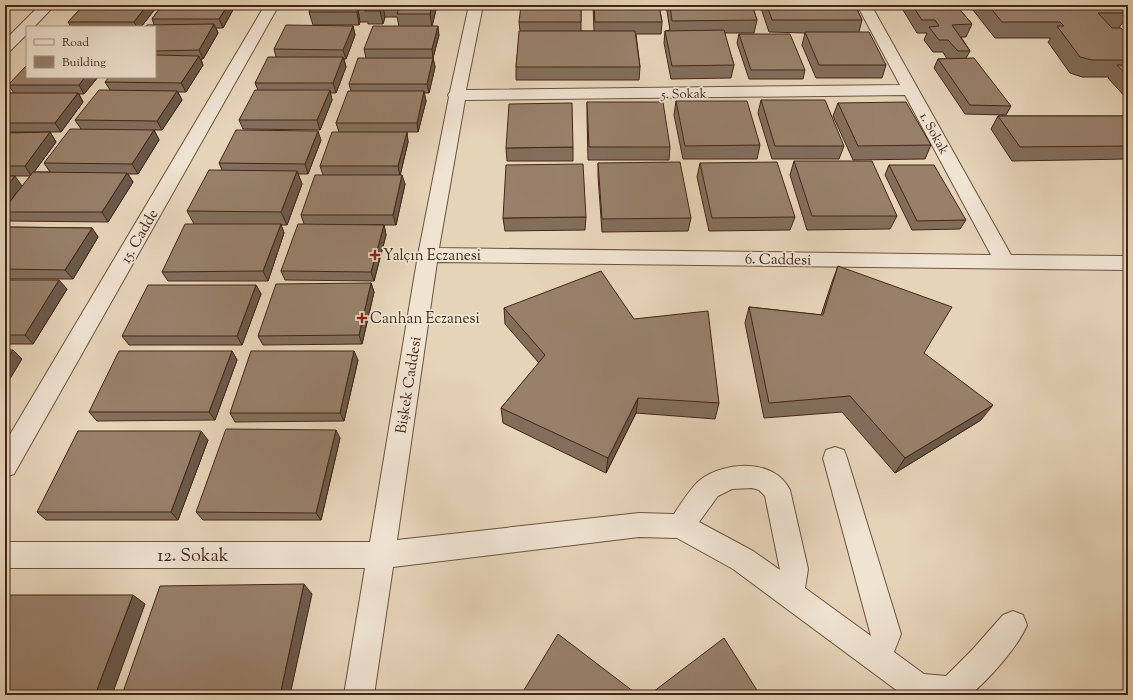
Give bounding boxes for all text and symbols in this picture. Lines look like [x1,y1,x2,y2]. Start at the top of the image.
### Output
legend [26,26,156,78]
text: Road [62,34,89,52]
text: Building [62,54,106,72]
street label: 5. Sokak [660,86,707,104]
street label: 1. Sokak [914,110,952,158]
street label: 15. Cadde [116,206,164,268]
place label: Yalçın Eczanesi [383,246,481,267]
street label: 6. Caddesi [745,249,811,272]
marker: Yalçın Eczanesi [370,250,380,260]
place label: Canhan Eczanesi [370,309,480,330]
marker: Canhan Eczanesi [357,313,367,323]
street label: Bişkek Caddesi [391,335,428,435]
street label: 12. Sokak [157,544,229,570]

